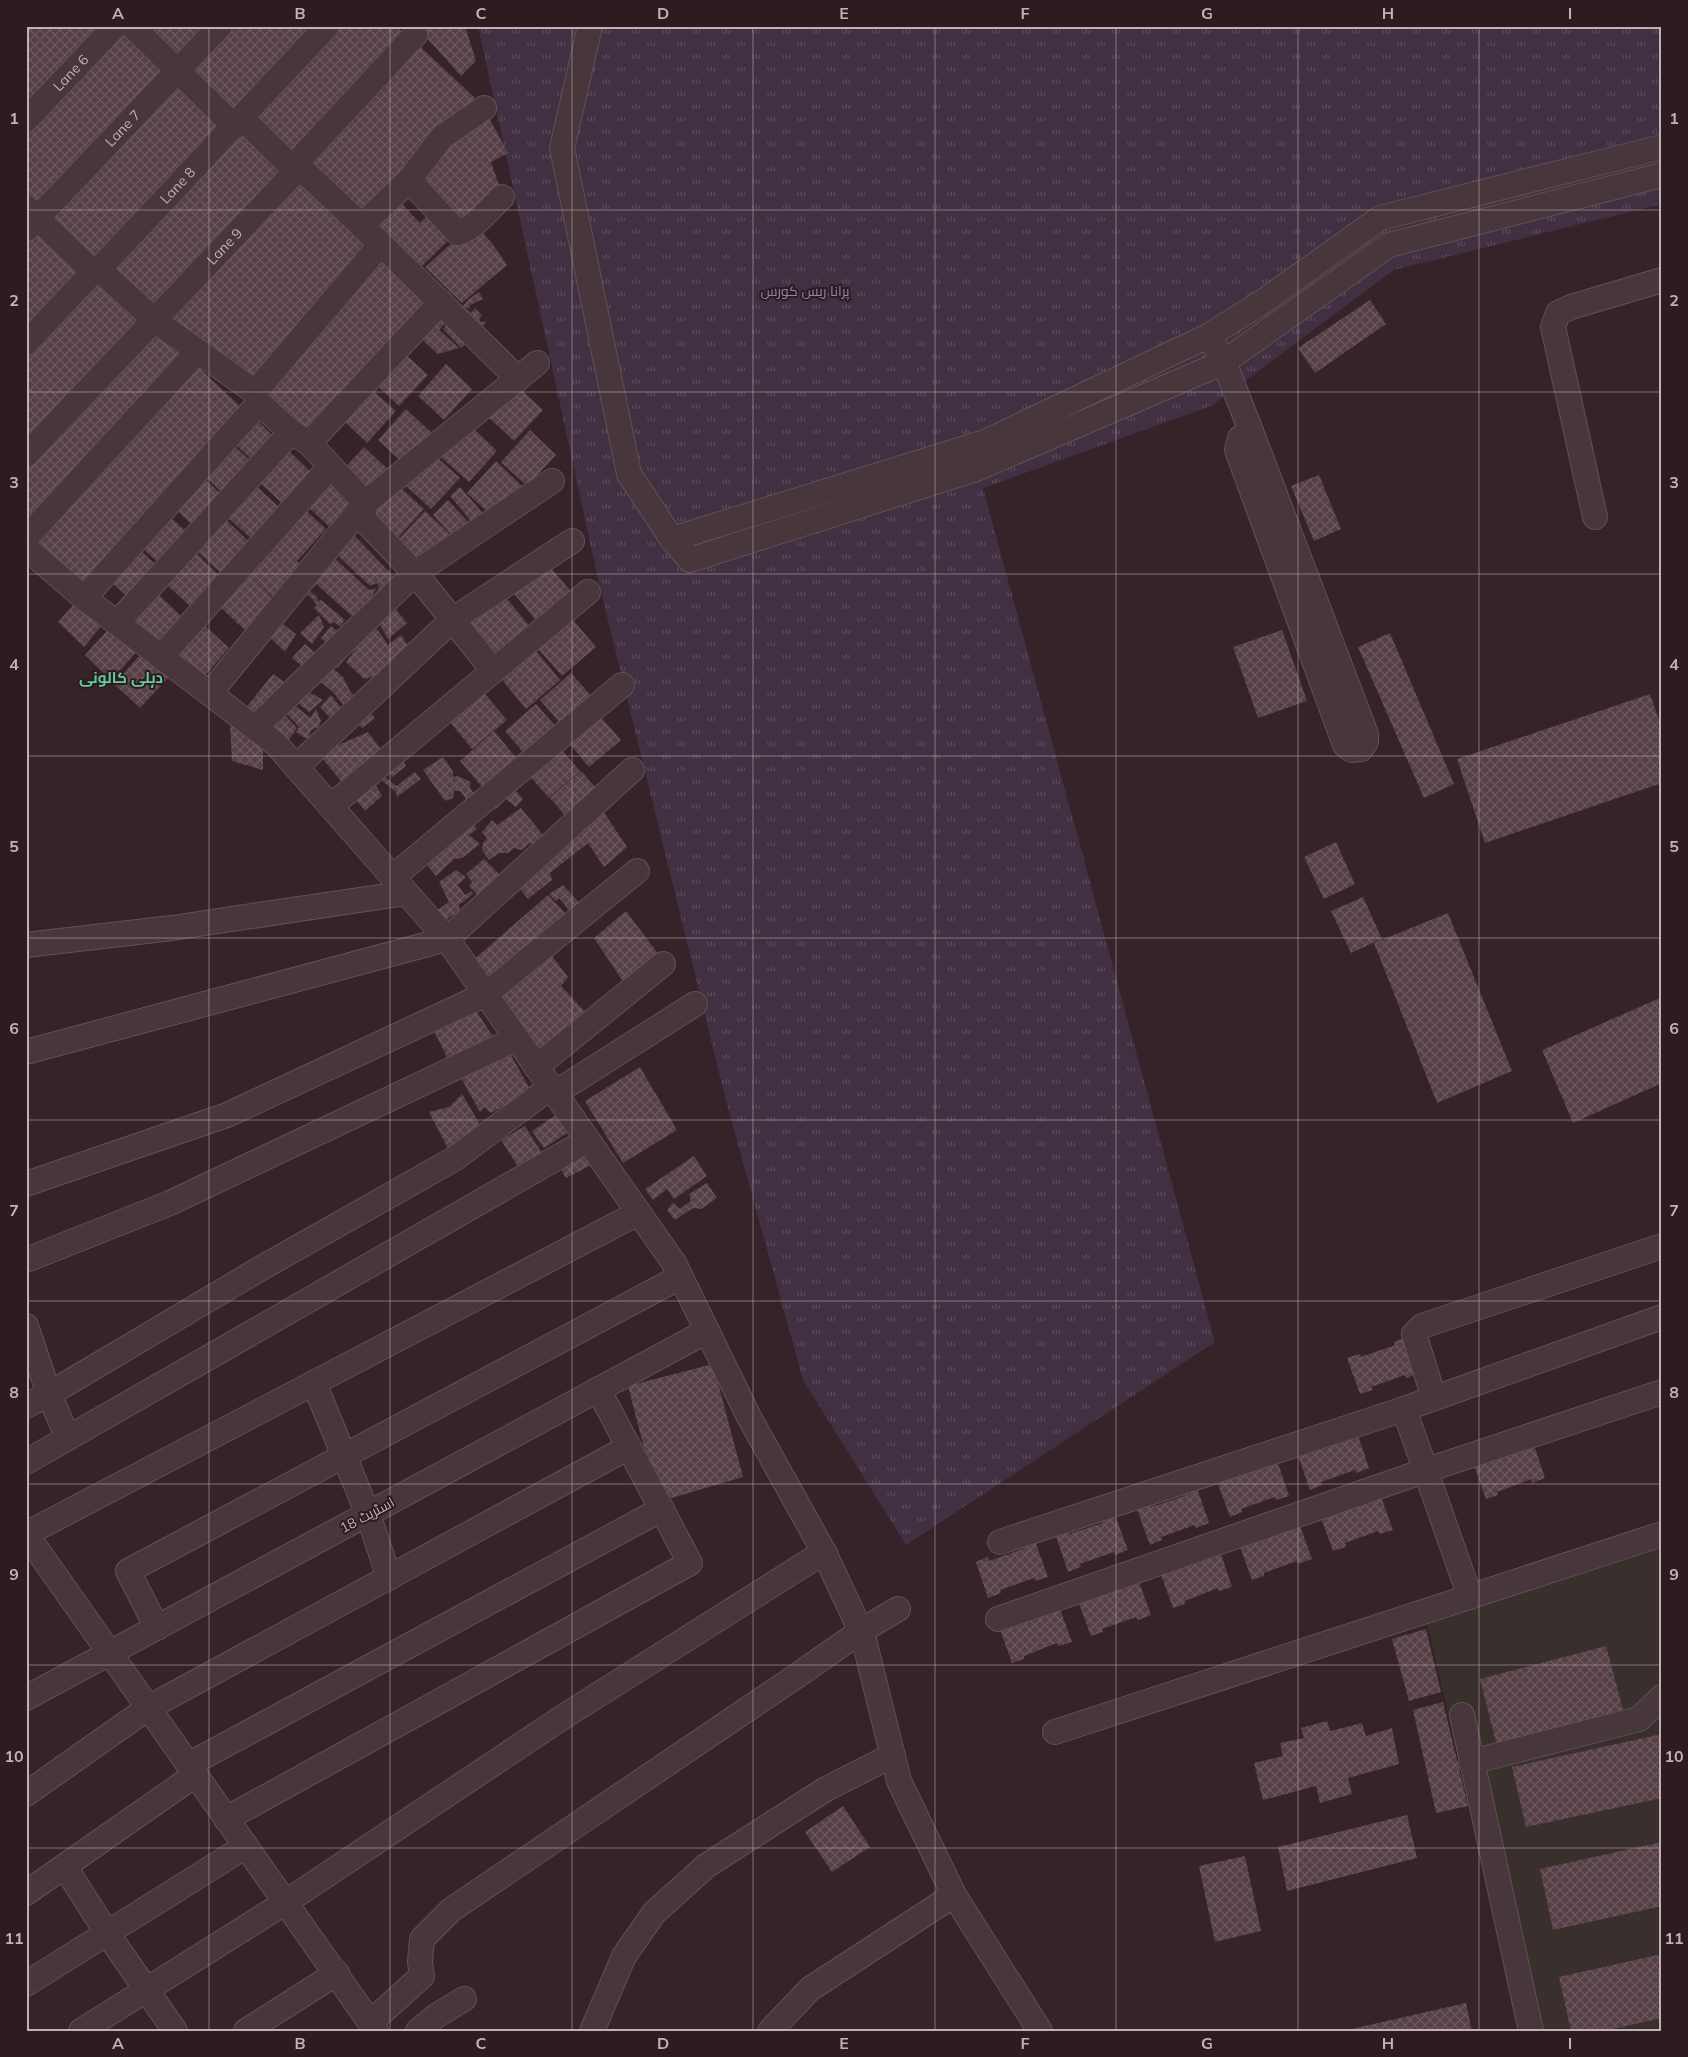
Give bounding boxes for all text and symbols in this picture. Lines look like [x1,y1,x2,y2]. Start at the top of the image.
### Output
text: A [112,3,124,23]
text: B [294,3,306,23]
text: C [476,3,487,23]
text: D [657,3,669,23]
text: E [839,3,849,23]
text: F [1020,3,1030,23]
text: G [1201,3,1213,23]
text: H [1382,3,1394,23]
text: I [1568,3,1572,23]
street label: Lane 6 [49,51,92,95]
street label: Lane 7 [101,106,144,150]
text: 1 [9,108,19,128]
text: 1 [1669,108,1679,128]
street label: Lane 8 [156,163,199,208]
street label: Lane 9 [203,224,246,268]
park label: پرانا ریس کورس [760,282,850,301]
text: 2 [9,290,19,310]
text: 2 [1669,290,1679,310]
text: 3 [9,472,19,492]
text: 3 [1669,472,1679,492]
text: 4 [9,654,19,674]
text: 4 [1669,654,1679,674]
district label: دہلی کالونی [79,668,163,688]
text: 5 [9,836,19,856]
text: 5 [1669,836,1679,856]
text: 6 [9,1018,19,1038]
text: 6 [1669,1018,1679,1038]
text: 7 [9,1200,19,1220]
text: 7 [1669,1200,1679,1220]
text: 8 [9,1382,19,1402]
text: 8 [1669,1382,1679,1402]
street label: اسٹریٹ 18 [337,1493,397,1537]
text: 9 [9,1564,19,1584]
text: 9 [1669,1564,1679,1584]
text: 10 [4,1746,24,1766]
text: 10 [1664,1746,1684,1766]
text: 11 [4,1928,24,1948]
text: 11 [1664,1928,1684,1948]
text: A [112,2033,124,2053]
text: B [294,2033,306,2053]
text: C [476,2033,487,2053]
text: D [657,2033,669,2053]
text: E [839,2033,849,2053]
text: F [1020,2033,1030,2053]
text: G [1201,2033,1213,2053]
text: H [1382,2033,1394,2053]
text: I [1568,2033,1572,2053]

